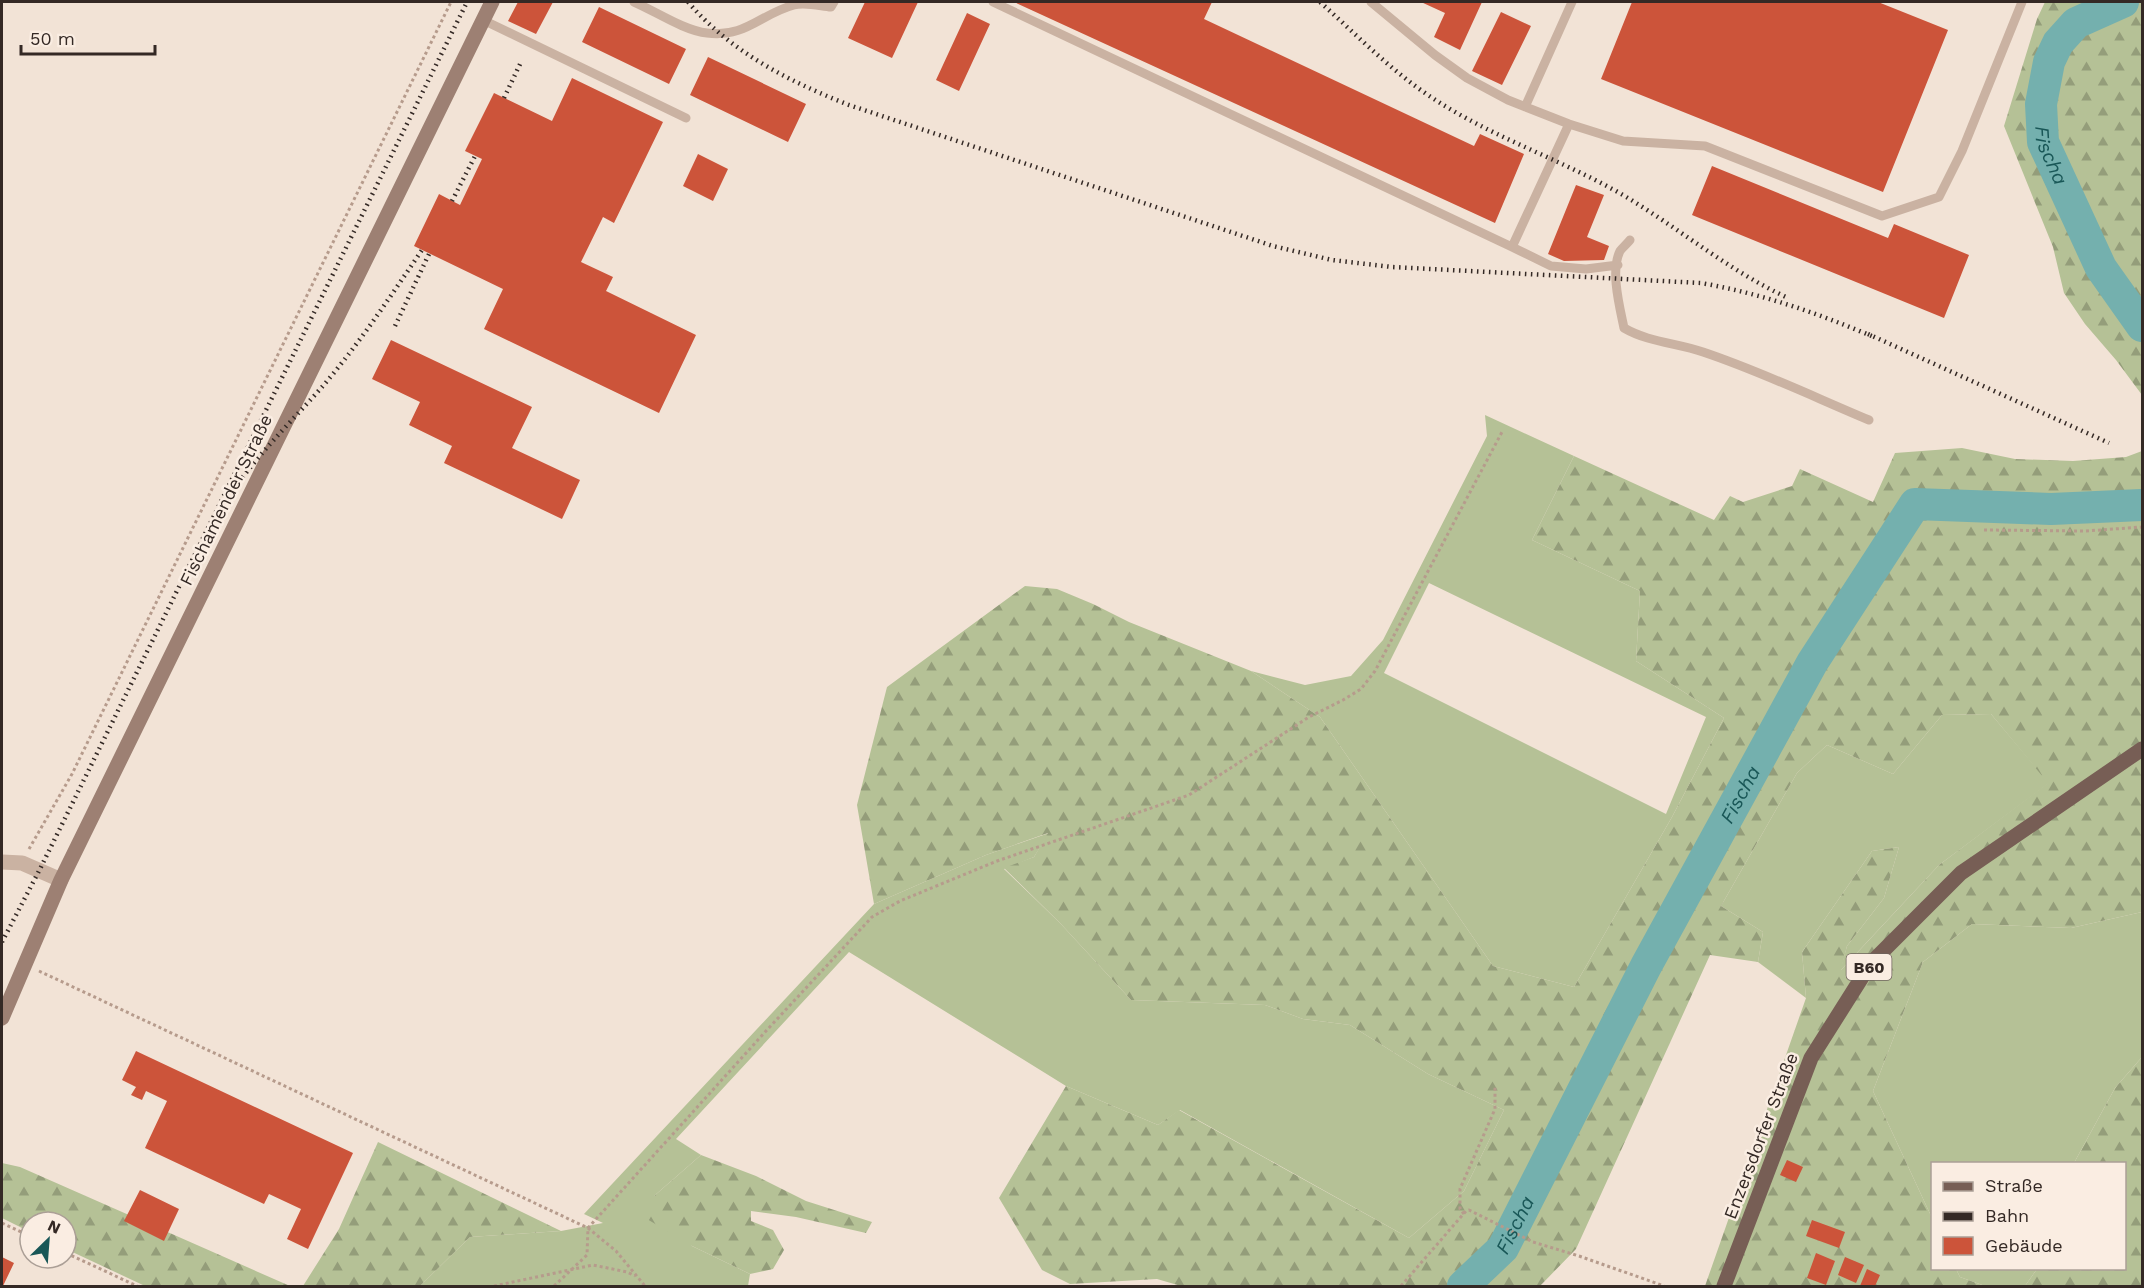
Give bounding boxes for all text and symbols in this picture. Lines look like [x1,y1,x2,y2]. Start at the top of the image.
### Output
scale bar [21,18,154,56]
text: 50 m [30,28,75,49]
water label: Fischa [2030,125,2073,189]
street label: Fischamender Straße [175,411,276,589]
water label: Fischa [1715,762,1765,827]
road number: B60 [1846,954,1892,980]
street label: Enzersdorfer Straße [1719,1050,1802,1222]
legend [1931,1162,2126,1270]
text: Straße [1985,1175,2043,1196]
water label: Fischa [1490,1192,1539,1258]
text: Bahn [1985,1205,2029,1226]
north arrow [18,1210,78,1270]
text: N [45,1216,64,1238]
text: Gebäude [1985,1235,2063,1256]

